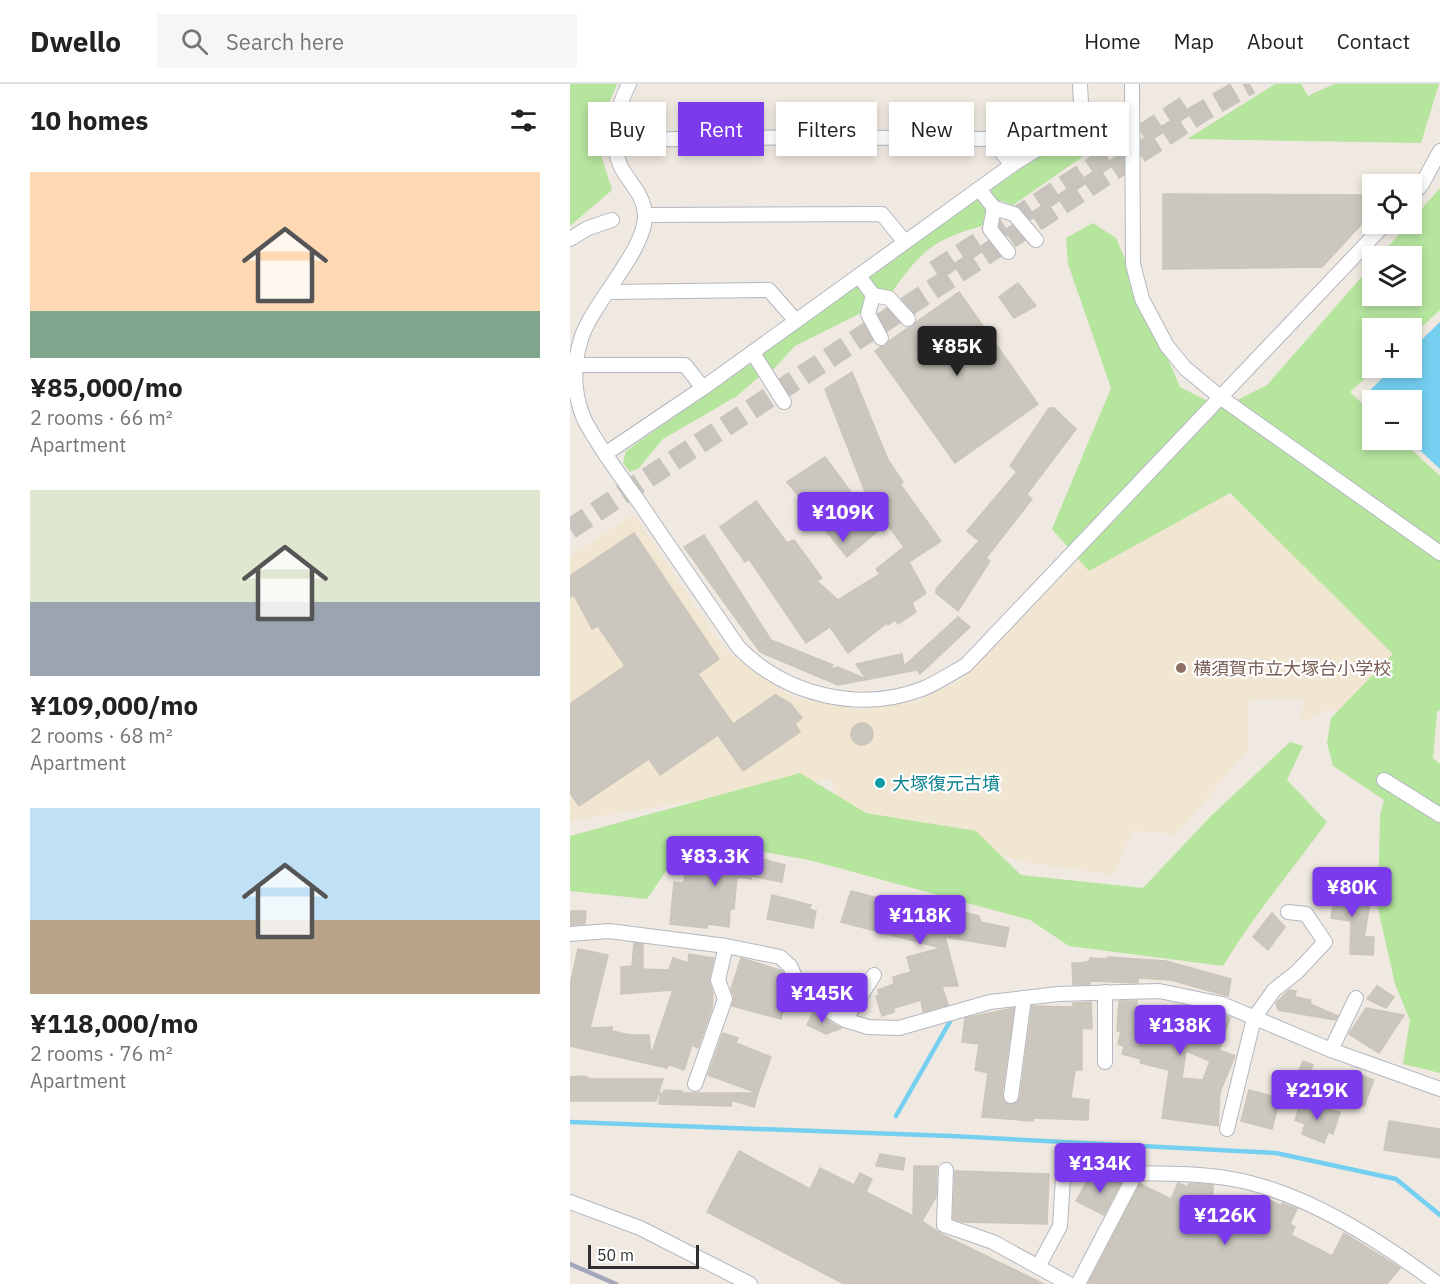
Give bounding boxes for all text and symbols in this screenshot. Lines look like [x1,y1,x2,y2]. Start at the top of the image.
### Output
search box [157,14,577,68]
text: Dwello [30,23,121,60]
icon: search [178,25,211,58]
text: Search here [226,27,344,56]
text: Home [1084,27,1141,55]
text: Map [1174,27,1214,55]
text: About [1247,27,1304,55]
text: Contact [1337,27,1410,55]
chip: Buy [588,102,666,156]
chip: Rent [678,102,764,156]
chip: Filters [776,102,877,156]
chip: New [889,102,974,156]
chip: Apartment [986,102,1129,156]
text: 10 homes [30,103,148,137]
icon: filters [507,104,540,137]
map controls [1362,174,1422,450]
button: locate [1362,174,1422,234]
icon: home [231,211,339,319]
button: layers [1362,246,1422,306]
button: + [1362,318,1422,378]
pin: ¥85K [921,326,993,377]
text: ¥85K [932,332,982,359]
text: ¥85,000/mo [30,370,183,404]
button: − [1362,390,1422,450]
text: 2 rooms · 66 m² [30,404,173,431]
text: Apartment [30,431,126,458]
pin: ¥109K [801,492,885,543]
text: ¥109K [812,498,874,525]
icon: home [231,529,339,637]
place label: 横須賀市立大塚台小学校 [1193,657,1391,680]
marker: 横須賀市立大塚台小学校 [1174,661,1188,675]
text: ¥109,000/mo [30,688,198,722]
text: 2 rooms · 68 m² [30,722,173,749]
text: Apartment [30,749,126,776]
place label: 大塚復元古墳 [892,772,1000,795]
marker: 大塚復元古墳 [873,776,887,790]
pin: ¥83.3K [666,836,764,887]
text: ¥83.3K [680,842,750,869]
icon: home [231,847,339,955]
pin: ¥80K [1316,867,1388,918]
text: ¥80K [1327,873,1377,900]
pin: ¥118K [878,895,962,946]
text: ¥118K [889,901,951,928]
pin: ¥145K [780,973,864,1024]
text: ¥145K [791,979,853,1006]
pin: ¥138K [1138,1005,1222,1056]
text: ¥118,000/mo [30,1006,198,1040]
text: ¥138K [1149,1011,1211,1038]
text: 2 rooms · 76 m² [30,1040,173,1067]
text: Apartment [30,1067,126,1094]
pin: ¥219K [1275,1070,1359,1121]
text: ¥219K [1286,1076,1348,1103]
pin: ¥134K [1058,1143,1142,1194]
text: ¥134K [1069,1149,1131,1176]
pin: ¥126K [1183,1195,1267,1246]
text: ¥126K [1194,1201,1256,1228]
scale bar [588,1242,699,1270]
text: 50 m [597,1245,634,1265]

